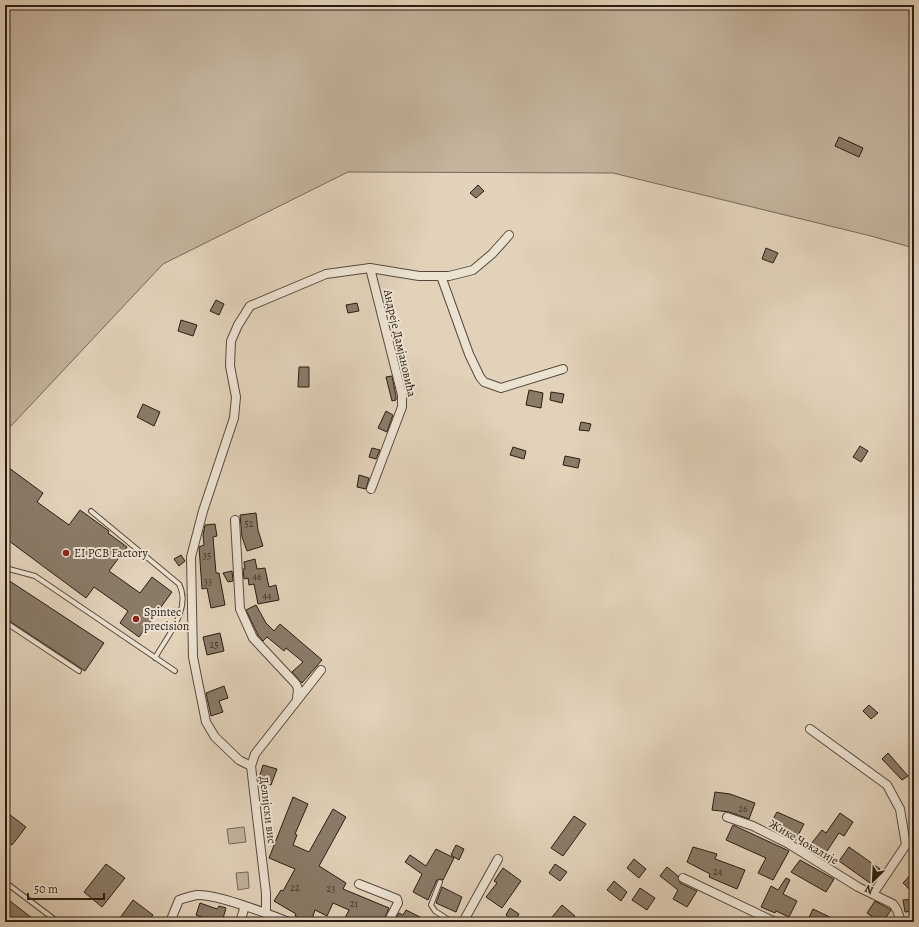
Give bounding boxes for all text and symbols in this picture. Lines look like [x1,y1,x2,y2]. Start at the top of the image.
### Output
street label: Андреје Дамјановића [380,287,420,399]
house number: 52 [244,517,254,530]
place label: EI PCB Factory [74,545,148,561]
marker: EI PCB Factory [61,548,71,558]
house number: 35 [203,549,211,562]
house number: 46 [252,570,262,583]
house number: 33 [204,575,212,588]
house number: 44 [262,589,272,602]
place label: Spintec precision [144,604,190,634]
marker: Spintec precision [131,614,141,624]
house number: 25 [209,638,219,651]
street label: Делијски вис [256,775,280,845]
house number: 26 [738,802,748,815]
street label: Жике Чокалије [766,816,842,868]
north arrow [853,861,893,901]
house number: 24 [713,865,723,878]
scale bar [28,875,104,901]
text: 50 m [34,881,58,897]
house number: 22 [290,881,300,894]
text: N [862,881,876,898]
house number: 23 [327,882,335,895]
house number: 21 [350,897,359,910]

